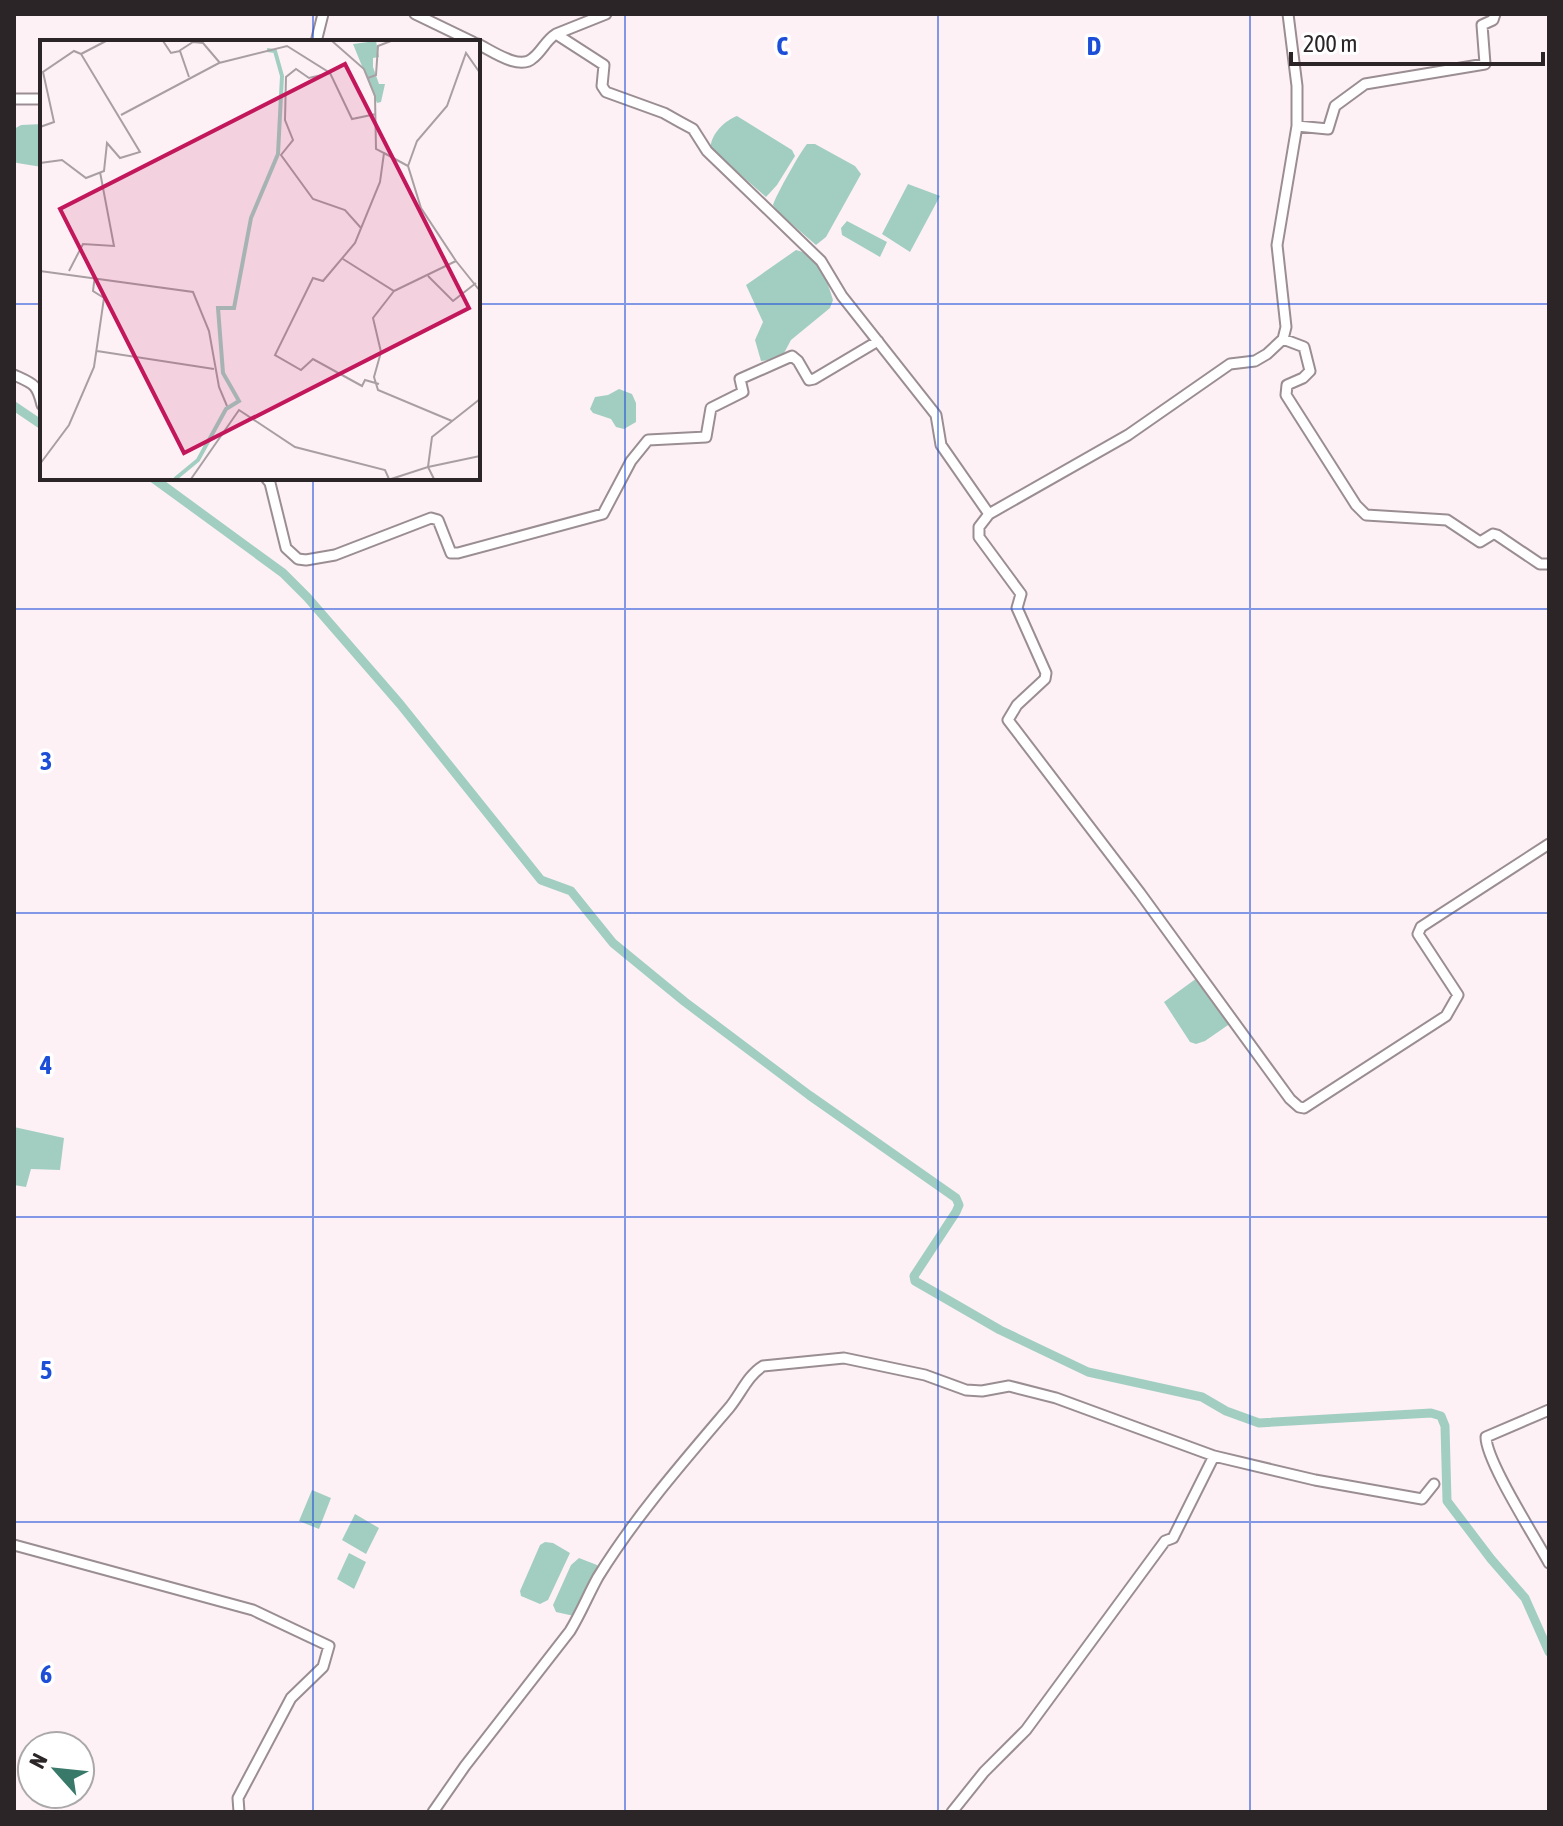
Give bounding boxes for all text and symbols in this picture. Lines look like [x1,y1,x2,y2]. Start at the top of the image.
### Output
scale bar [1291,16,1543,66]
text: 200 m [1303,30,1357,57]
text: C [776,31,788,61]
text: D [1087,31,1101,61]
inset map [40,40,480,480]
text: 3 [40,746,52,776]
text: 4 [39,1050,52,1080]
text: 5 [40,1355,52,1385]
text: 6 [40,1659,52,1689]
north arrow [16,1730,96,1810]
text: N [24,1749,53,1773]

